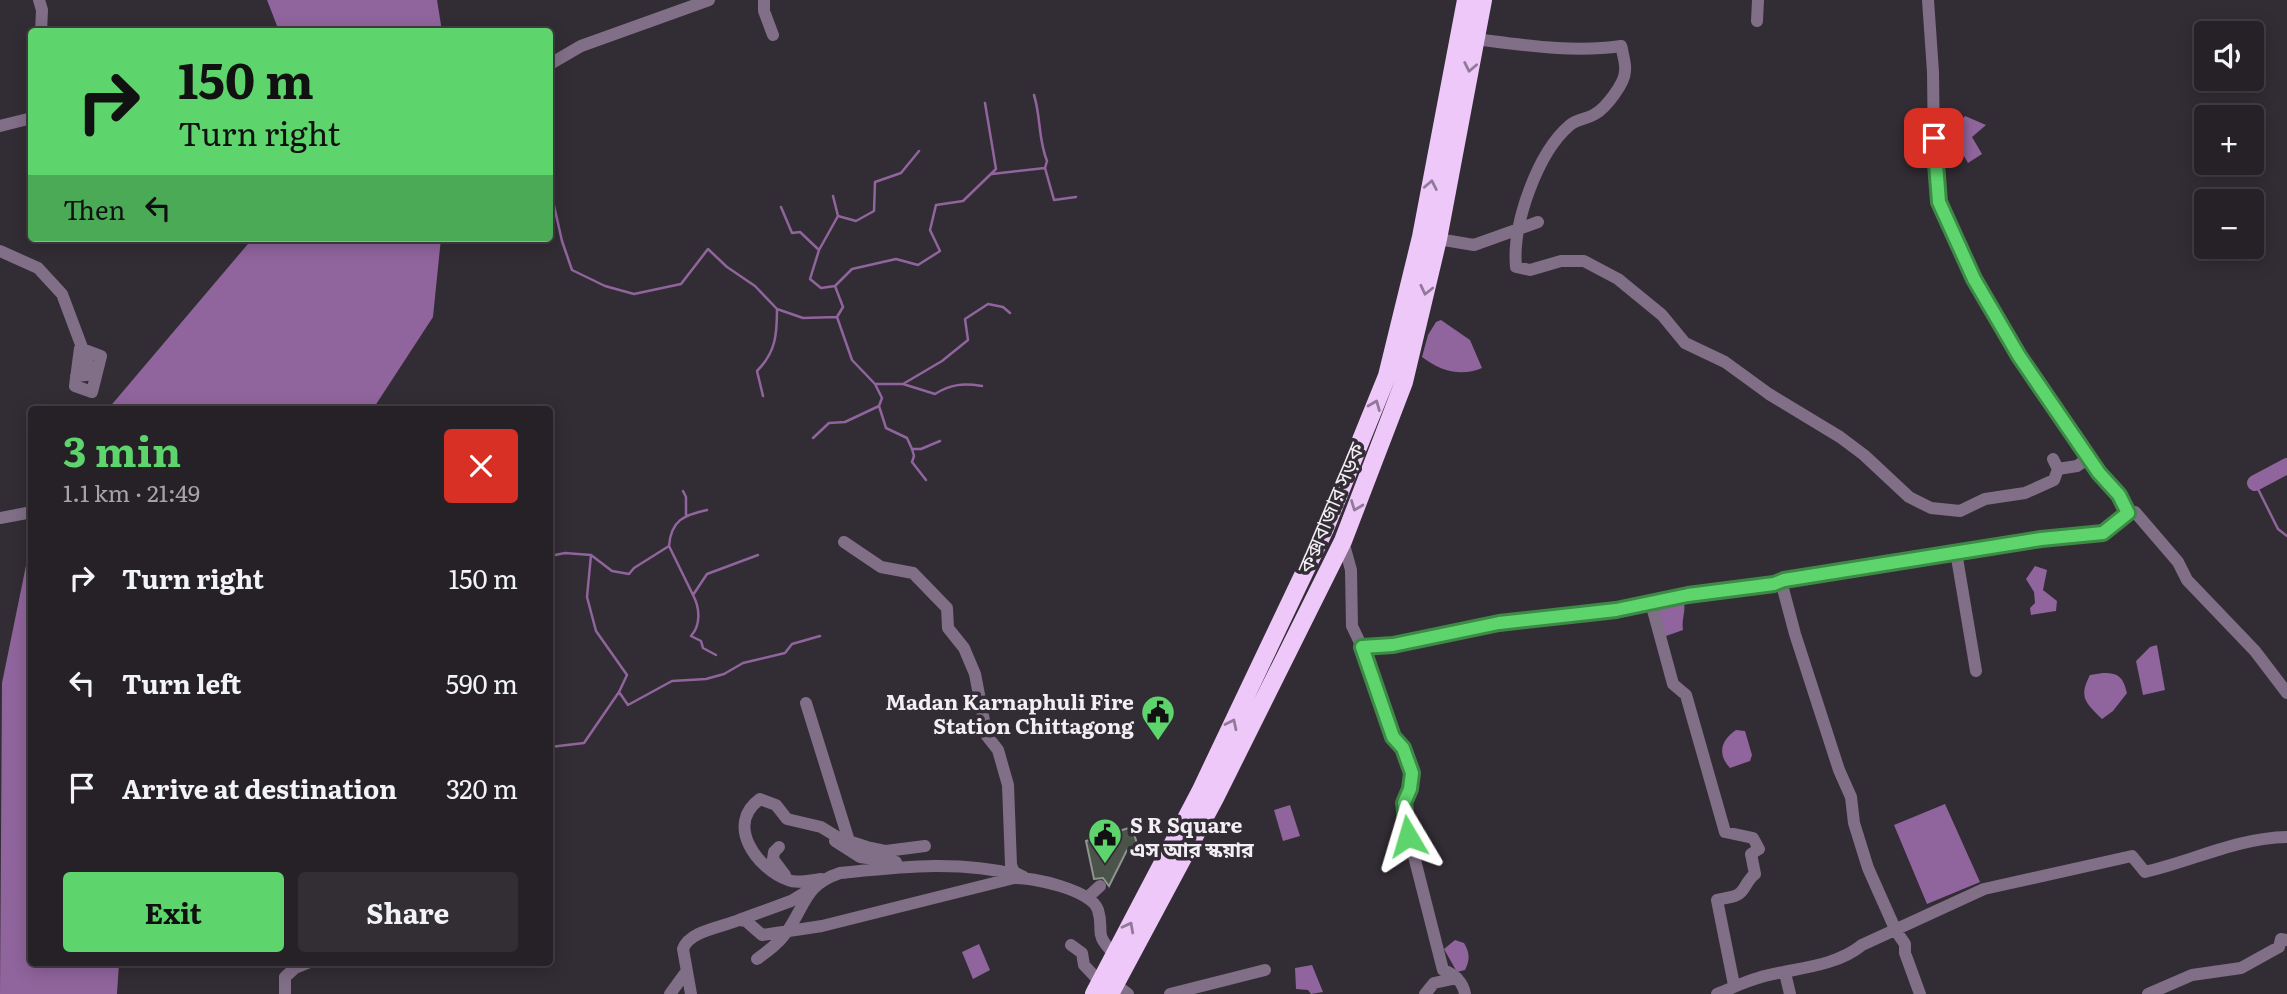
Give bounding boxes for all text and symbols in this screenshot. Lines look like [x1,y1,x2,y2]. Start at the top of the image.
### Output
map controls [2194,21,2264,259]
button: sound [2194,21,2264,91]
text: 150 m [178,41,314,114]
icon: right [63,56,154,147]
one-way arrow [1463,61,1478,73]
button: + [2194,105,2264,175]
text: Turn right [178,108,340,156]
pin [1904,108,1964,168]
icon: arrive [1915,119,1953,157]
one-way arrow [1423,179,1438,190]
text: Then [63,189,125,228]
icon: left [139,189,177,227]
button: − [2194,189,2264,259]
one-way arrow [1420,284,1434,296]
one-way arrow [1367,399,1381,411]
text: 3 min [63,418,181,480]
button: close [444,429,518,503]
street label: কক্সবাজার সড়ক [1287,436,1371,578]
text: 1.1 km · 21:49 [63,475,200,509]
one-way arrow [1351,499,1365,511]
text: Turn right [122,558,264,597]
text: 150 m [449,558,518,597]
icon: right [63,559,101,597]
text: Turn left [122,663,241,702]
text: 590 m [446,663,518,702]
icon: left [63,664,101,702]
place label: Madan Karnaphuli Fire Station Chittagong [885,685,1134,740]
public building icon: Madan Karnaphuli Fire Station Chittagong [1139,693,1177,742]
one-way arrow [1224,719,1238,731]
text: Arrive at destination [122,768,397,807]
text: 320 m [446,768,518,807]
icon: arrive [63,769,101,807]
position arrow [1371,799,1445,873]
place label: S R Square এস আর স্কয়ার [1130,808,1254,863]
public building icon: S R Square এস আর স্কয়ার [1086,816,1124,865]
button: Exit [63,872,284,952]
button: Share [298,872,518,952]
one-way arrow [1120,921,1134,934]

